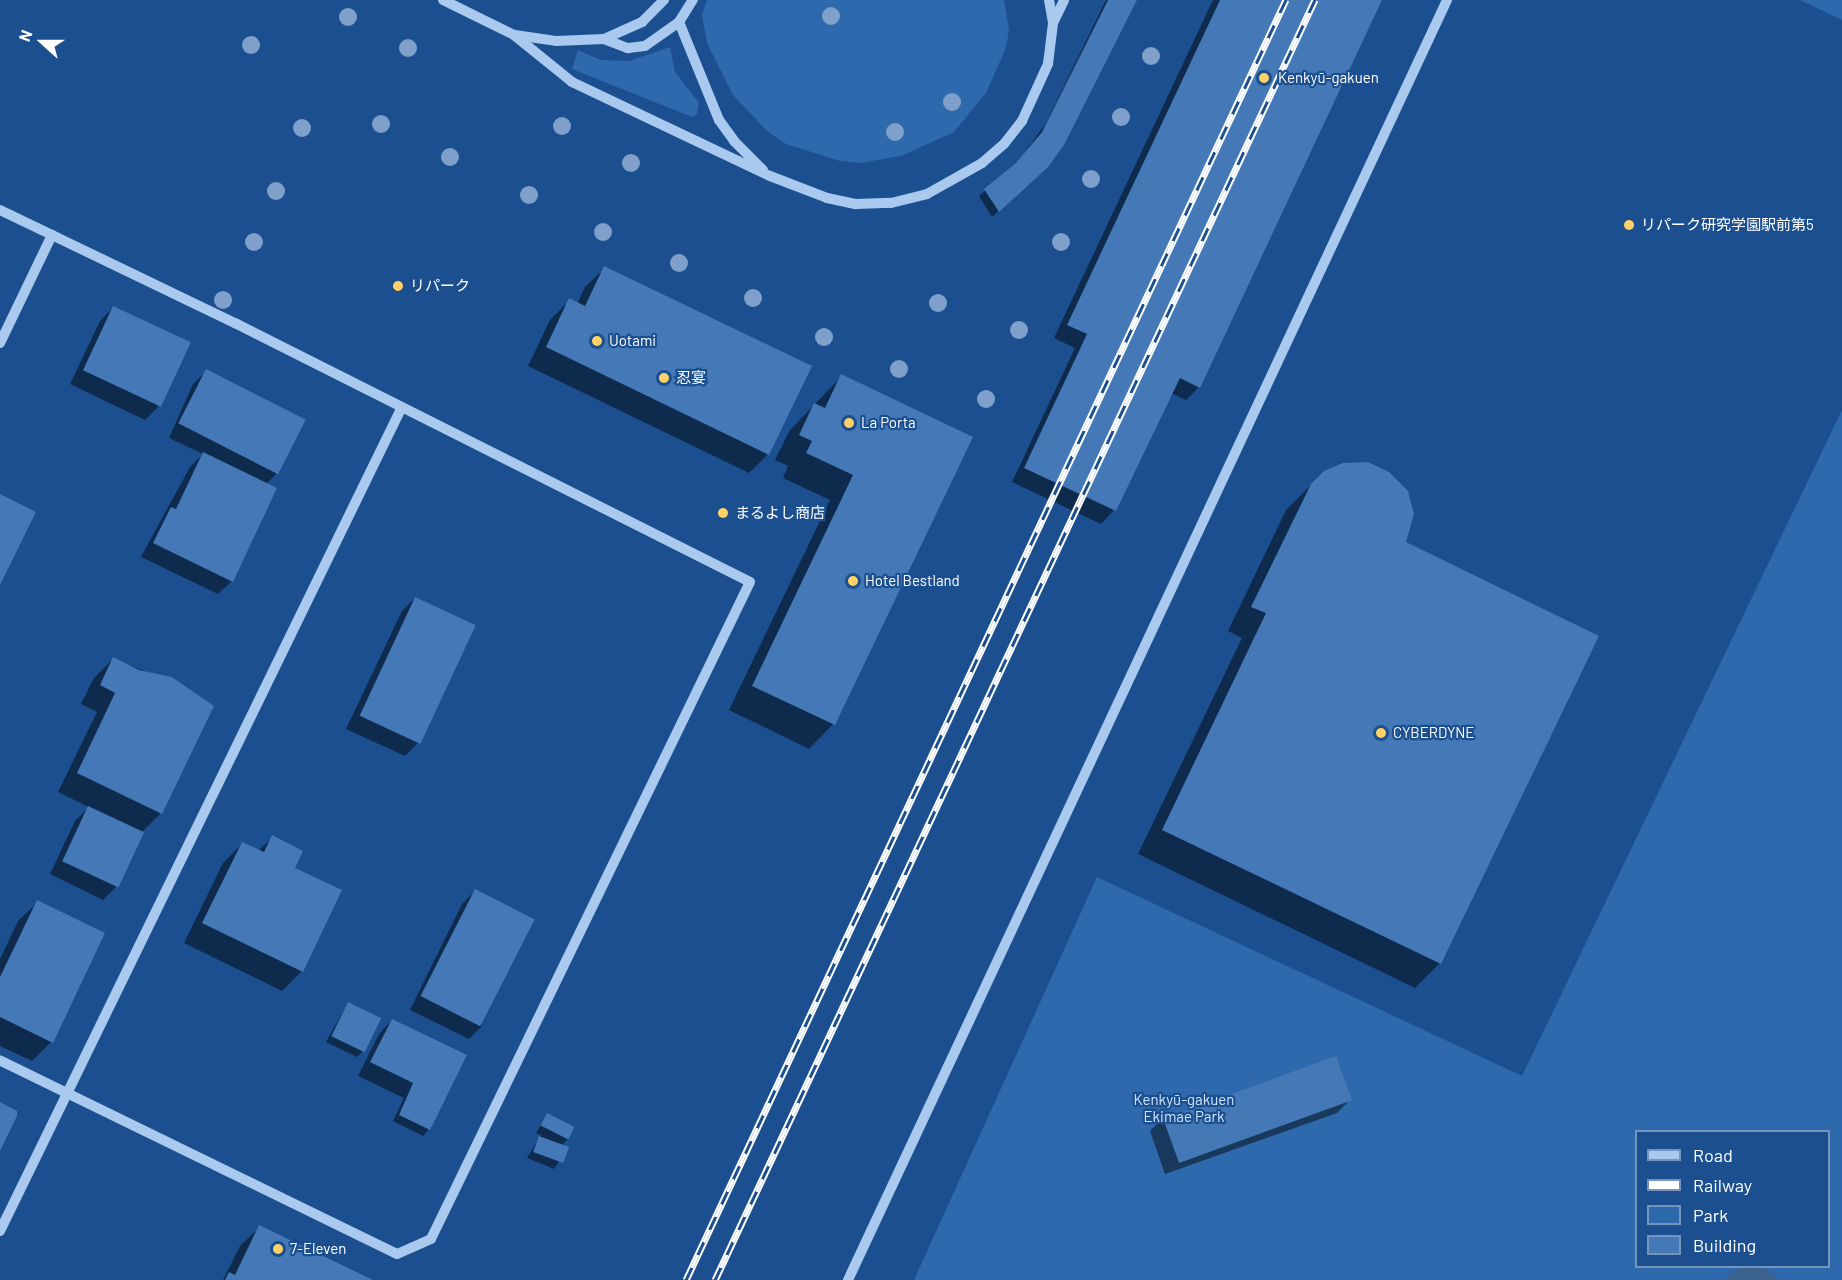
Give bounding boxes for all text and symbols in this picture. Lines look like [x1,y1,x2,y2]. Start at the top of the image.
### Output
north arrow [12,12,72,72]
text: N [14,27,36,44]
marker: Kenkyū-gakuen [1255,69,1273,87]
place label: Kenkyū-gakuen [1278,69,1379,87]
place label: リパーク研究学園駅前第5 [1641,216,1814,234]
marker: リパーク研究学園駅前第5 [1622,218,1636,232]
place label: リパーク [410,277,470,295]
marker: リパーク [391,279,405,293]
place label: Uotami [609,332,656,350]
marker: Uotami [590,334,604,348]
place label: 忍宴 [676,369,706,387]
marker: 忍宴 [657,371,671,385]
place label: La Porta [861,414,916,432]
marker: La Porta [842,416,856,430]
place label: まるよし商店 [735,504,825,522]
marker: まるよし商店 [716,506,730,520]
place label: Hotel Bestland [865,572,960,590]
marker: Hotel Bestland [846,574,860,588]
place label: CYBERDYNE [1393,724,1474,742]
marker: CYBERDYNE [1374,726,1388,740]
park label: Kenkyū-gakuen Ekimae Park [1134,1090,1234,1125]
legend [1635,1130,1830,1268]
text: Road [1693,1144,1733,1166]
text: Railway [1693,1174,1752,1196]
text: Park [1693,1204,1728,1226]
text: Building [1693,1234,1756,1256]
place label: 7-Eleven [290,1240,346,1258]
marker: 7-Eleven [271,1242,285,1256]

